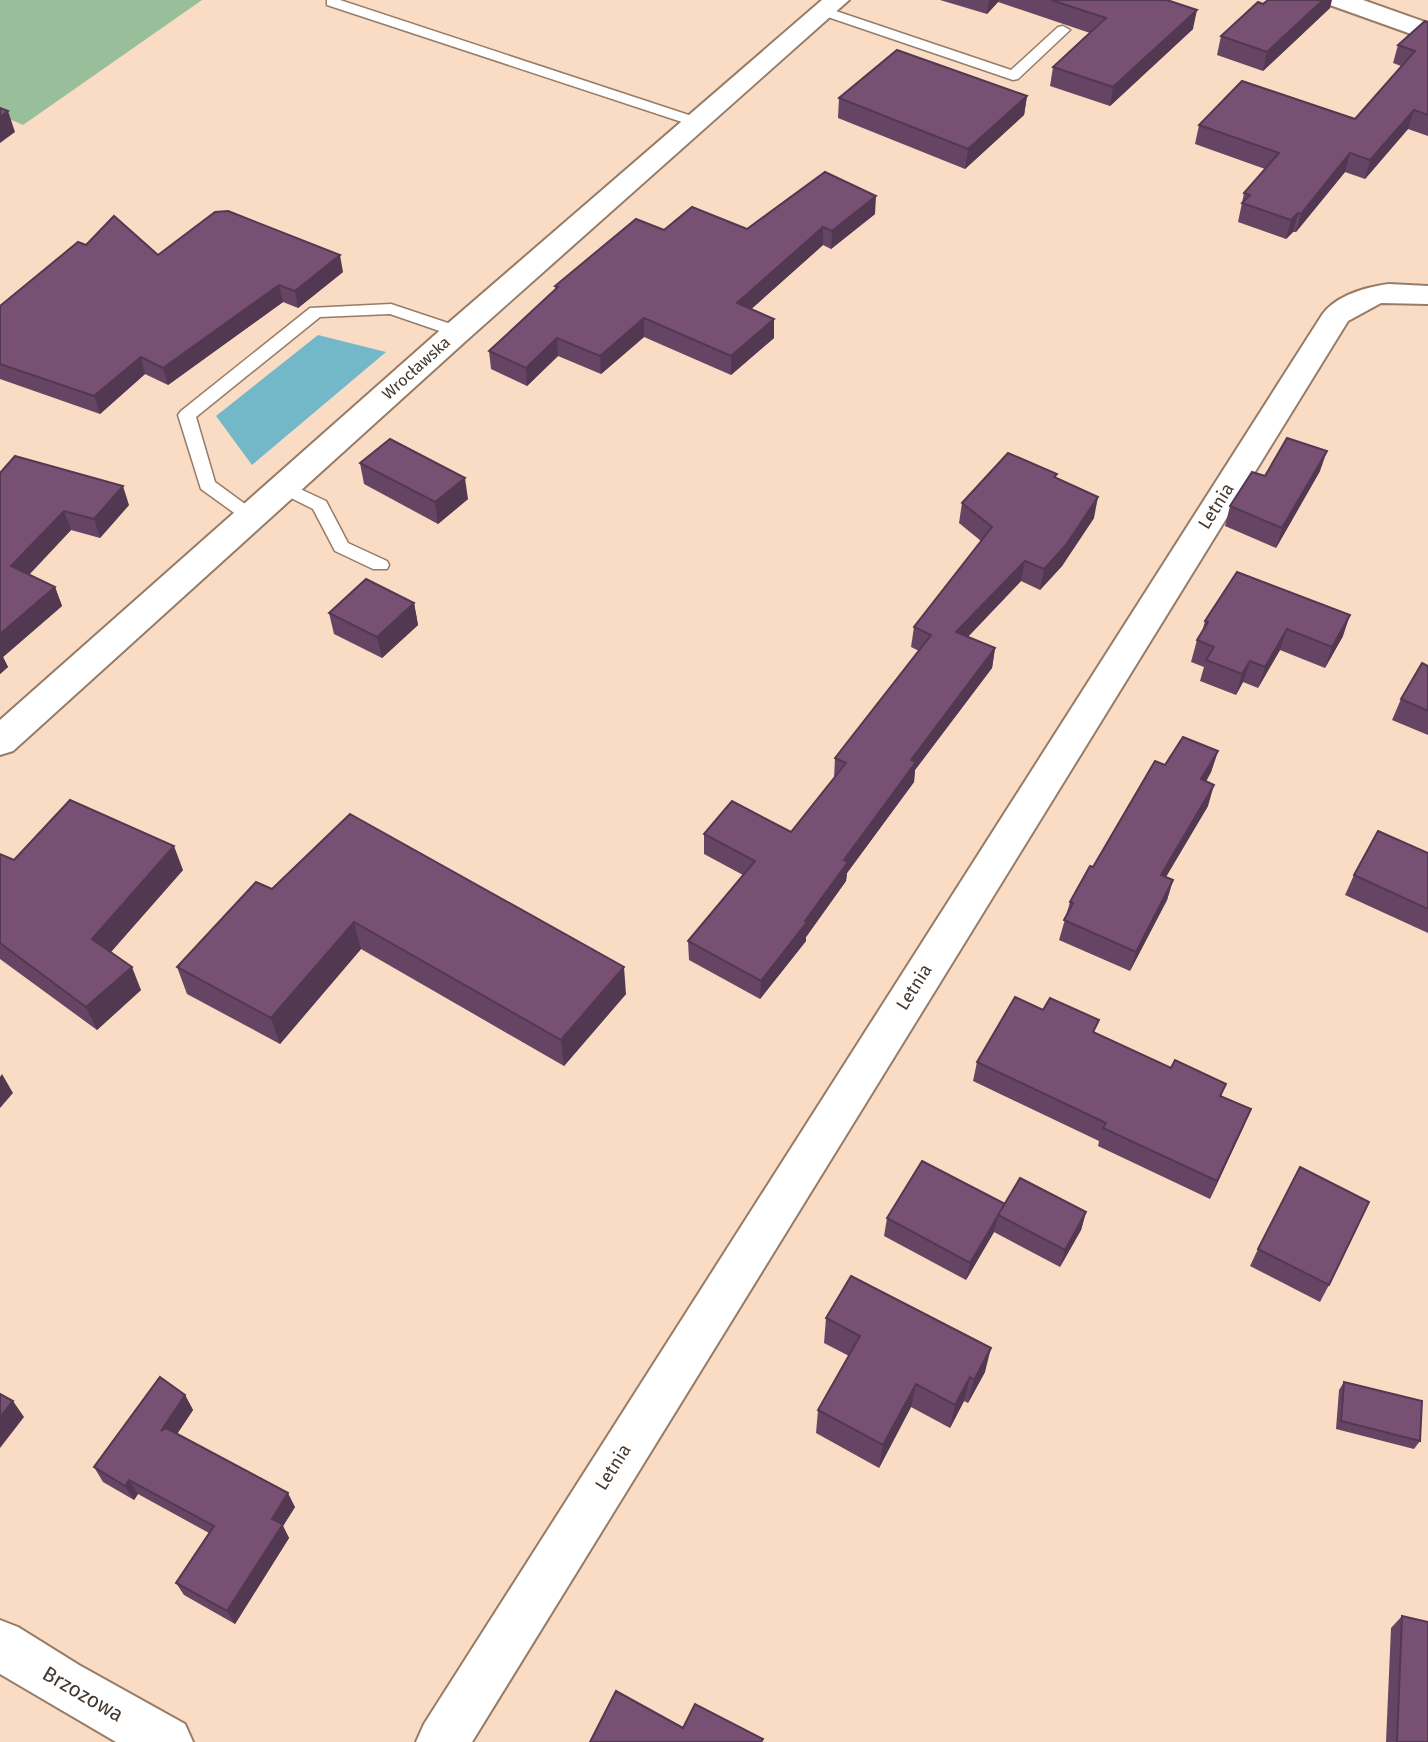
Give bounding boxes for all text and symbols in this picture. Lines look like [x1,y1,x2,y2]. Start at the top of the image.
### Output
street label: Wrocławska [378,333,454,403]
street label: Letnia [1193,479,1239,533]
street label: Letnia [891,960,937,1014]
street label: Letnia [590,1440,636,1494]
street label: Brzozowa [38,1660,128,1728]

